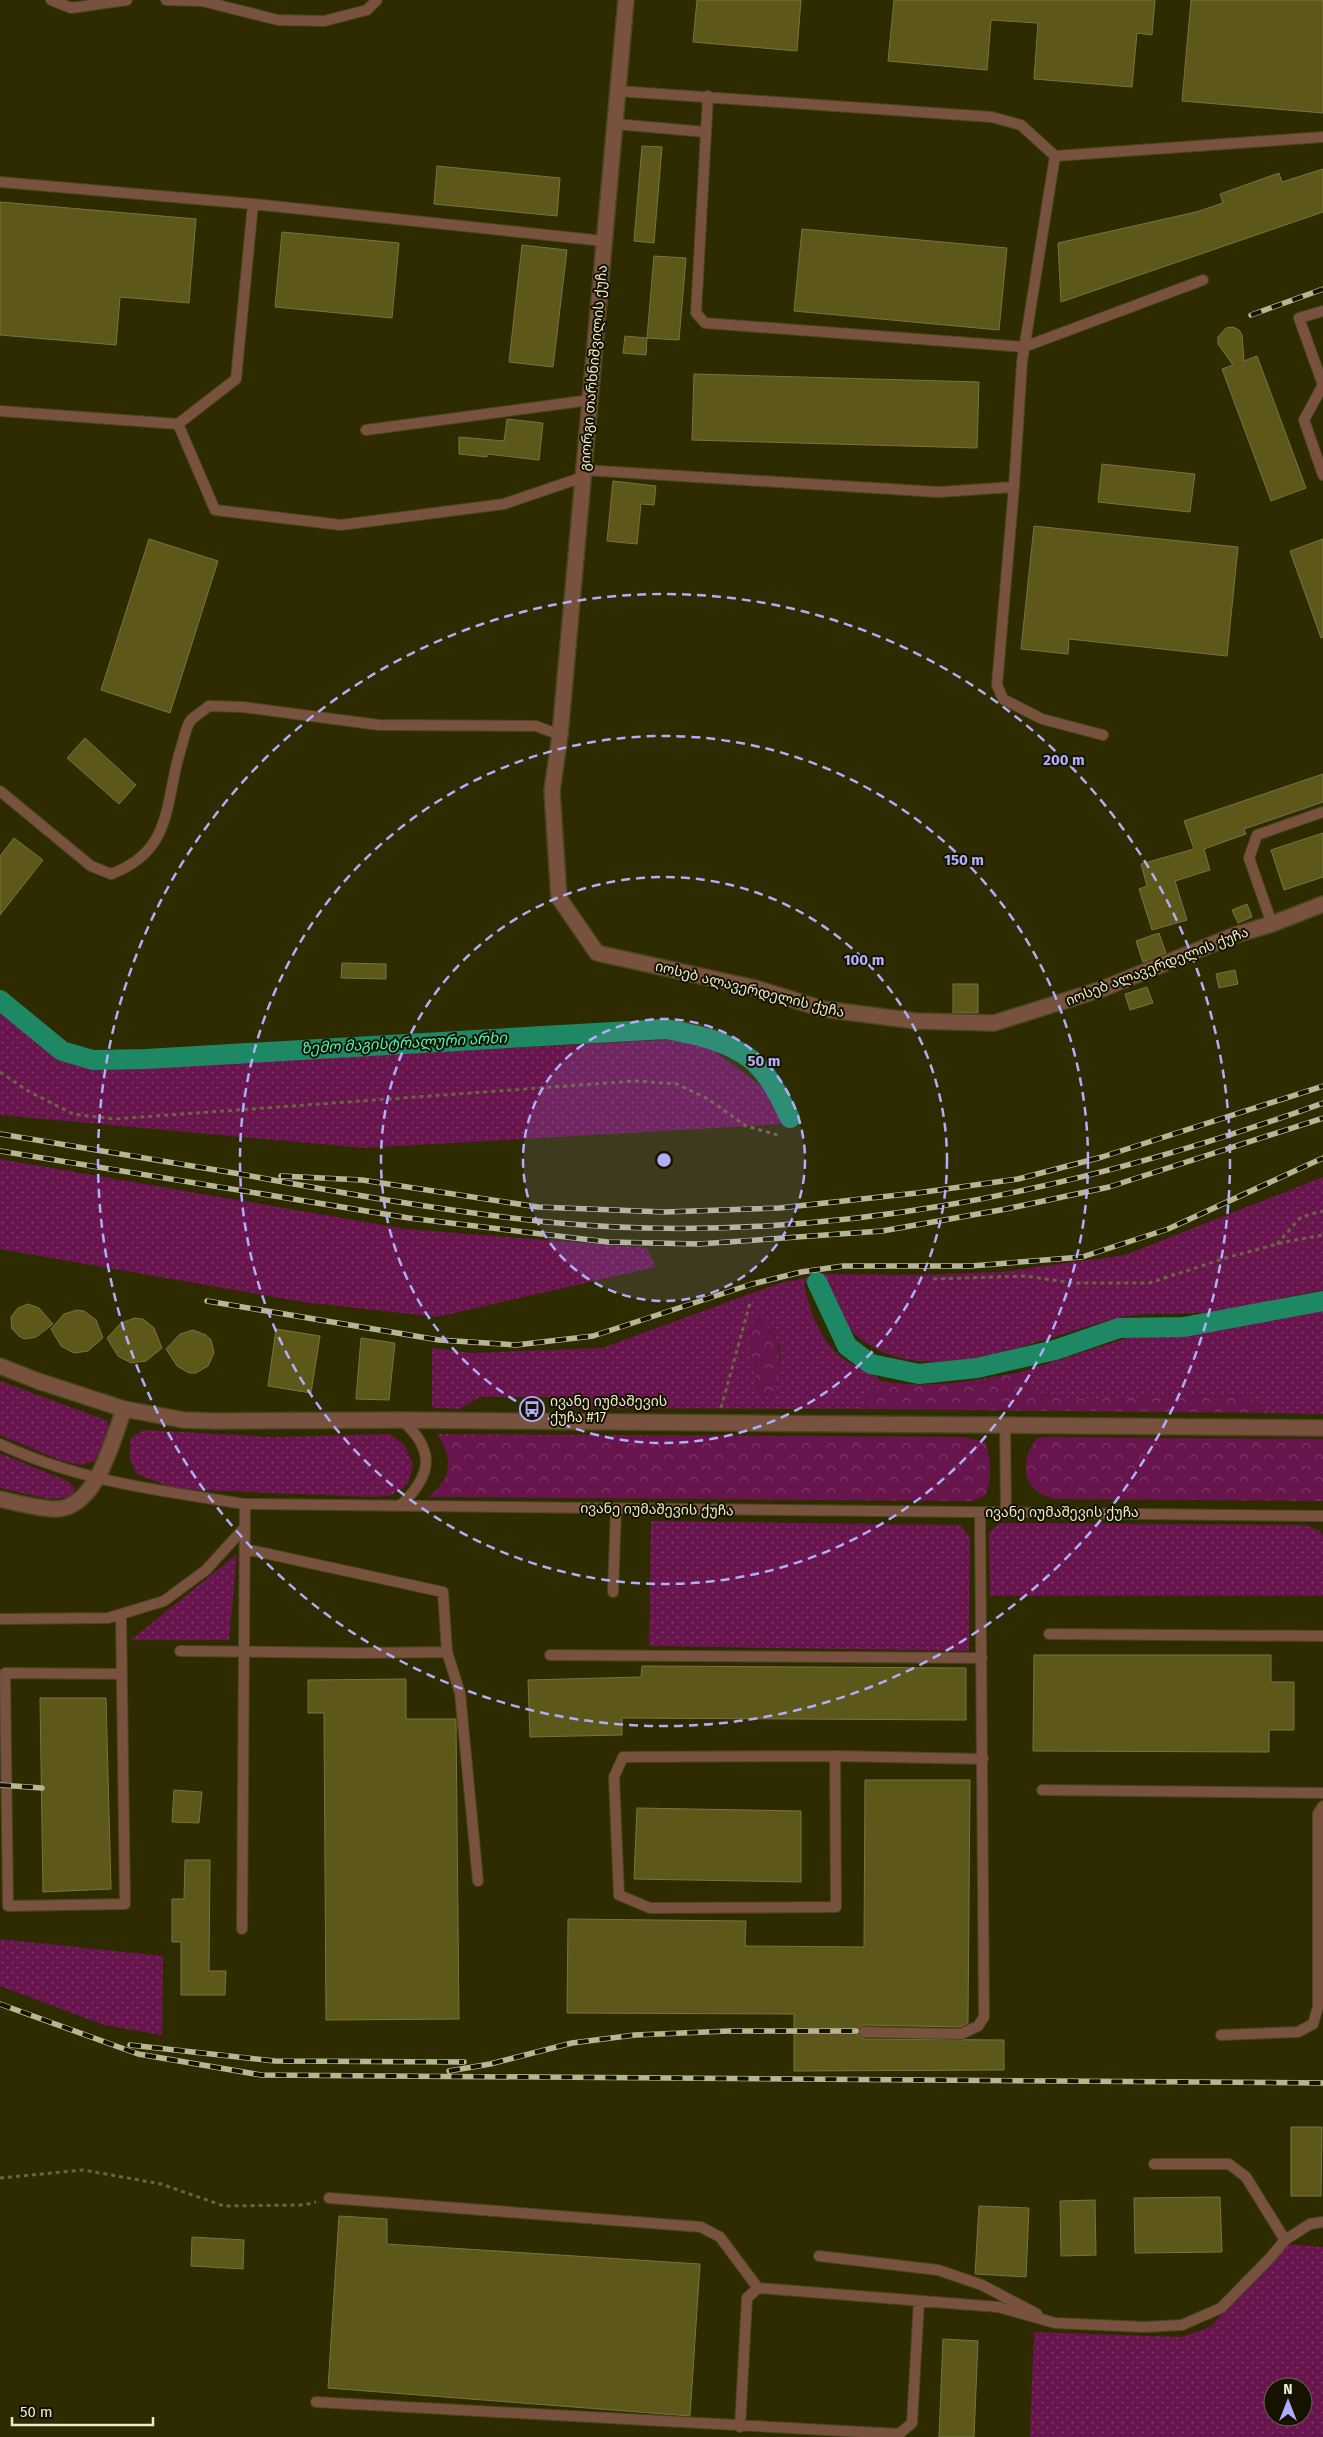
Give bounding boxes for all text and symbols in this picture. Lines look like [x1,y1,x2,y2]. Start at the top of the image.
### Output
street label: გიორგი თარხნიშვილის ქუჩა [576,264,611,472]
text: 200 m [1043,751,1085,769]
text: 150 m [944,851,984,869]
street label: იოსებ ალავერდელის ქუჩა [1063,924,1251,1009]
text: 100 m [844,951,884,969]
street label: იოსებ ალავერდელის ქუჩა [653,958,846,1021]
water label: ზემო მაგისტრალური არხი [301,1029,509,1057]
text: 50 m [747,1052,781,1070]
centre of rings [655,1151,673,1169]
place label: ივანე იუმაშევის ქუჩა #17 [550,1393,667,1426]
bus stop icon: ივანე იუმაშევის ქუჩა #17 [519,1396,545,1422]
street label: ივანე იუმაშევის ქუჩა [580,1500,734,1519]
street label: ივანე იუმაშევის ქუჩა [985,1504,1139,1521]
north arrow [1263,2377,1313,2427]
text: N [1283,2381,1293,2398]
scale bar [12,2394,154,2426]
text: 50 m [20,2403,53,2421]

